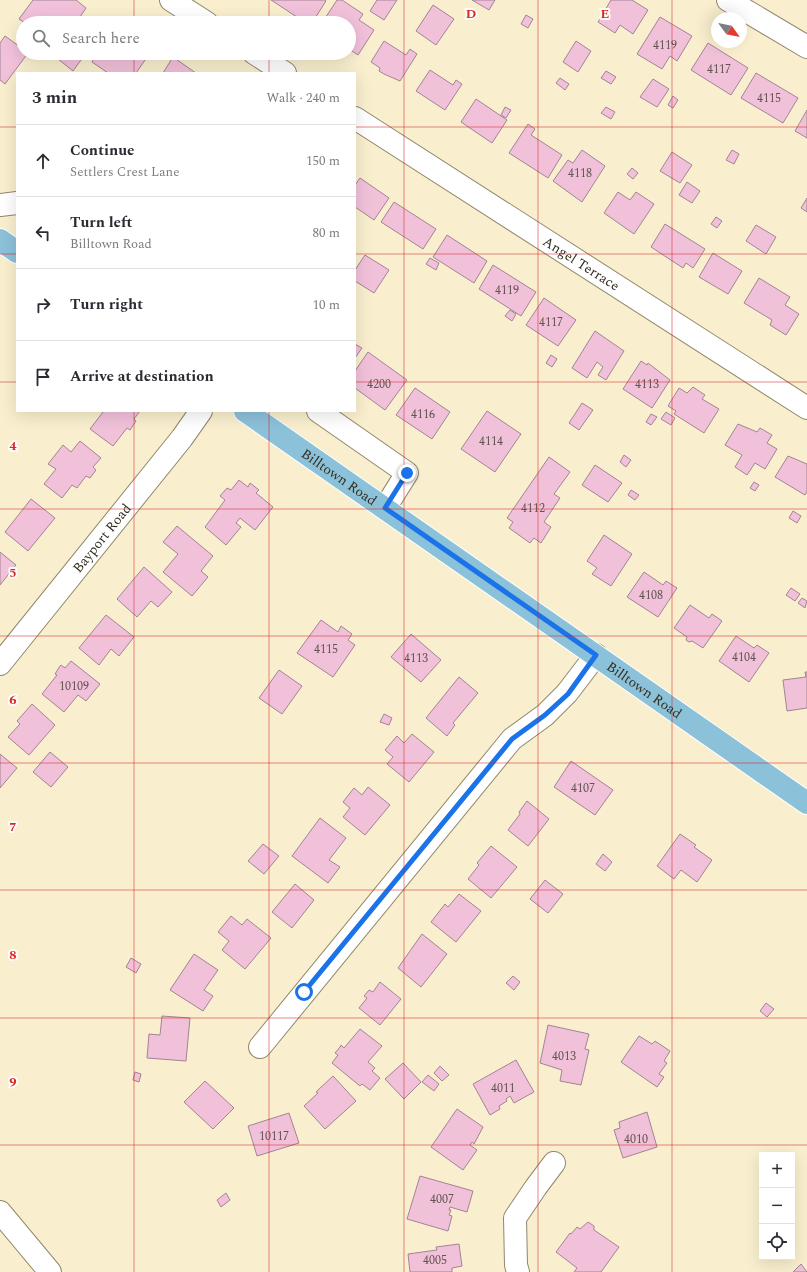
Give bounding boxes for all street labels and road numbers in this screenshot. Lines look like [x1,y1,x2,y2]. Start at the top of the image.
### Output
street label: Angel Terrace [539,231,624,296]
street label: Billtown Road [297,443,382,511]
street label: Bayport Road [67,498,136,577]
street label: Billtown Road [602,656,687,724]

